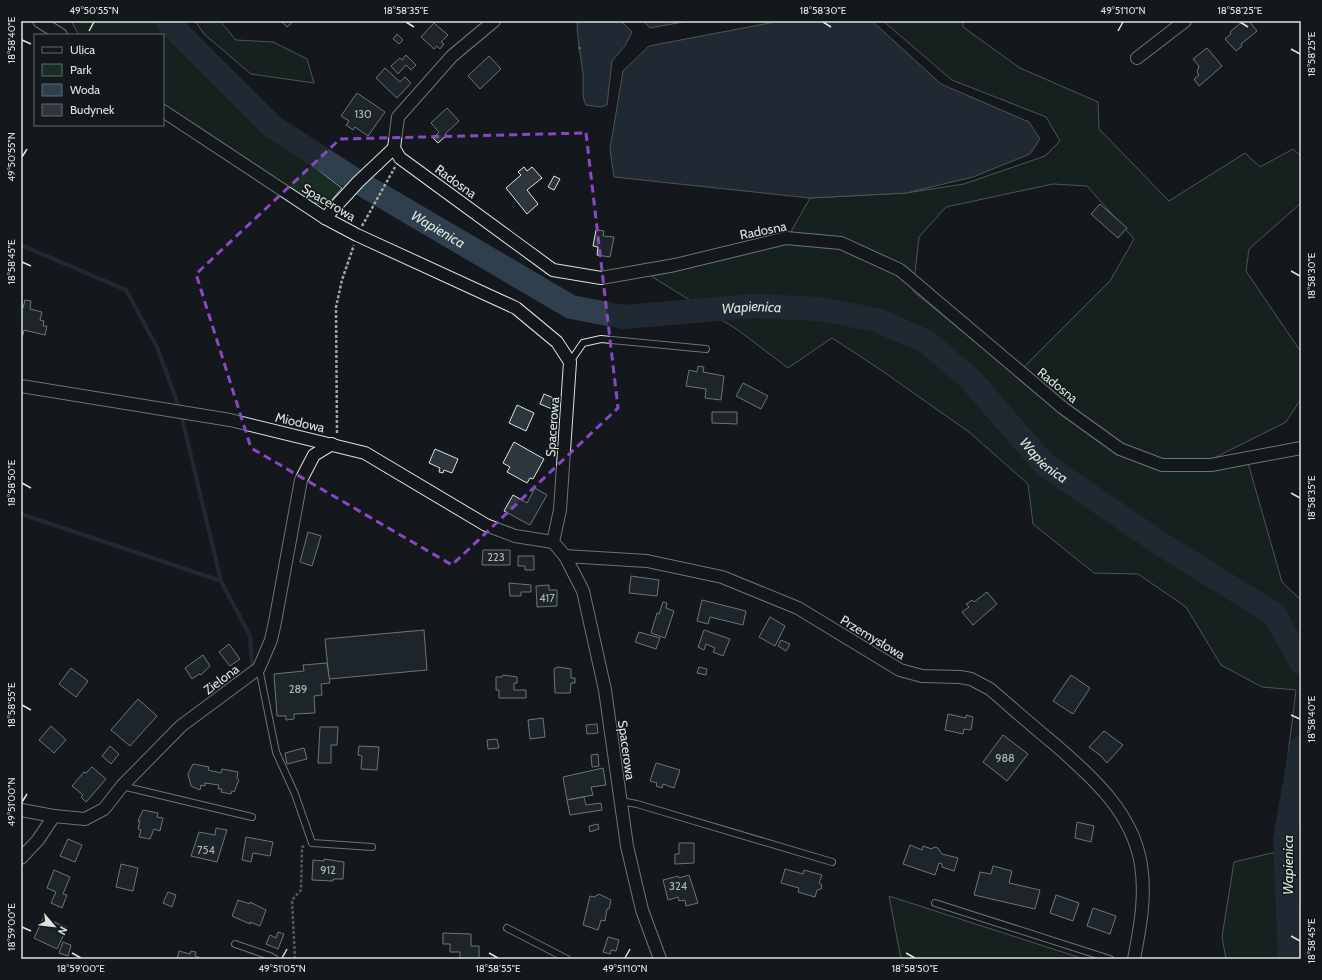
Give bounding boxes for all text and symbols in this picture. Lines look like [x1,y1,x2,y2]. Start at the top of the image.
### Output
text: 49°50'55"N [69,4,119,17]
text: 18°58'35"E [383,4,429,17]
text: 18°58'30"E [800,4,847,17]
text: 49°51'10"N [1100,4,1146,17]
text: 18°58'25"E [1218,4,1263,17]
text: 18°58'40"E [5,16,18,63]
text: 18°58'25"E [1305,31,1318,76]
legend [34,34,164,126]
text: Ulica [70,42,95,57]
text: Park [70,62,92,77]
text: Woda [70,82,100,97]
text: Budynek [70,102,115,117]
house number: 130 [354,107,372,121]
text: 49°50'55"N [5,132,18,182]
street label: Radosna [432,161,480,202]
street label: Spacerowa [299,180,360,225]
water label: Wapienica [408,206,469,252]
street label: Radosna [738,217,788,242]
text: 18°58'45"E [5,239,18,285]
text: 18°58'30"E [1305,252,1318,299]
water label: Wapienica [721,297,782,318]
street label: Radosna [1035,364,1082,407]
street label: Spacerowa [542,396,562,458]
street label: Miodowa [274,409,327,436]
water label: Wapienica [1016,433,1071,487]
text: 18°58'50"E [5,459,18,506]
text: 18°58'35"E [1305,475,1318,521]
house number: 223 [487,550,505,564]
house number: 417 [539,591,555,605]
street label: Przemysłowa [838,611,909,663]
street label: Zielona [200,660,242,697]
text: 18°58'55"E [5,682,18,728]
house number: 289 [289,682,307,696]
text: 18°58'40"E [1305,695,1318,742]
street label: Spacerowa [615,719,639,782]
house number: 988 [995,751,1015,765]
text: 49°51'00"N [5,778,18,826]
water label: Wapienica [1279,835,1297,895]
house number: 754 [197,843,216,857]
house number: 912 [320,863,336,877]
house number: 324 [669,879,688,893]
text: 18°59'00"E [5,903,18,951]
north arrow [34,906,74,946]
text: 18°58'45"E [1305,918,1318,964]
text: N [55,924,71,937]
text: 18°59'00"E [57,962,105,975]
text: 49°51'05"N [258,962,306,975]
text: 18°58'55"E [475,962,521,975]
text: 49°51'10"N [602,962,648,975]
text: 18°58'50"E [892,962,939,975]

